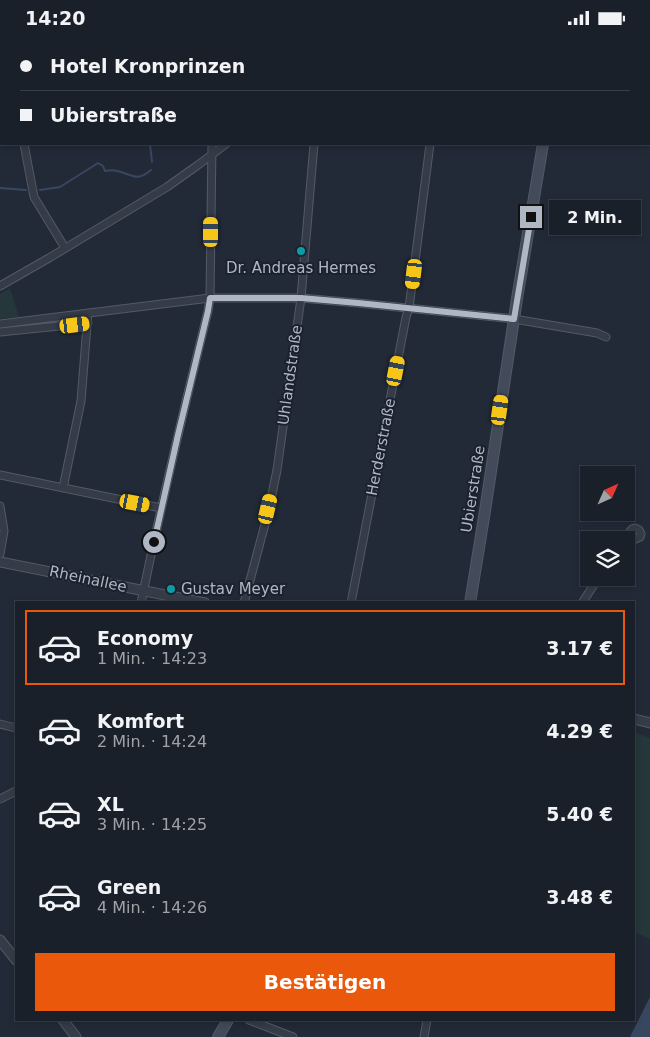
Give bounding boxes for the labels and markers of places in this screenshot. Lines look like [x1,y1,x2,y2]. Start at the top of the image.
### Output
marker: Dr. Andreas Hermes [295,245,307,257]
place label: Dr. Andreas Hermes [226,259,376,277]
place label: Gustav Meyer [181,580,286,598]
marker: Gustav Meyer [165,583,177,595]

